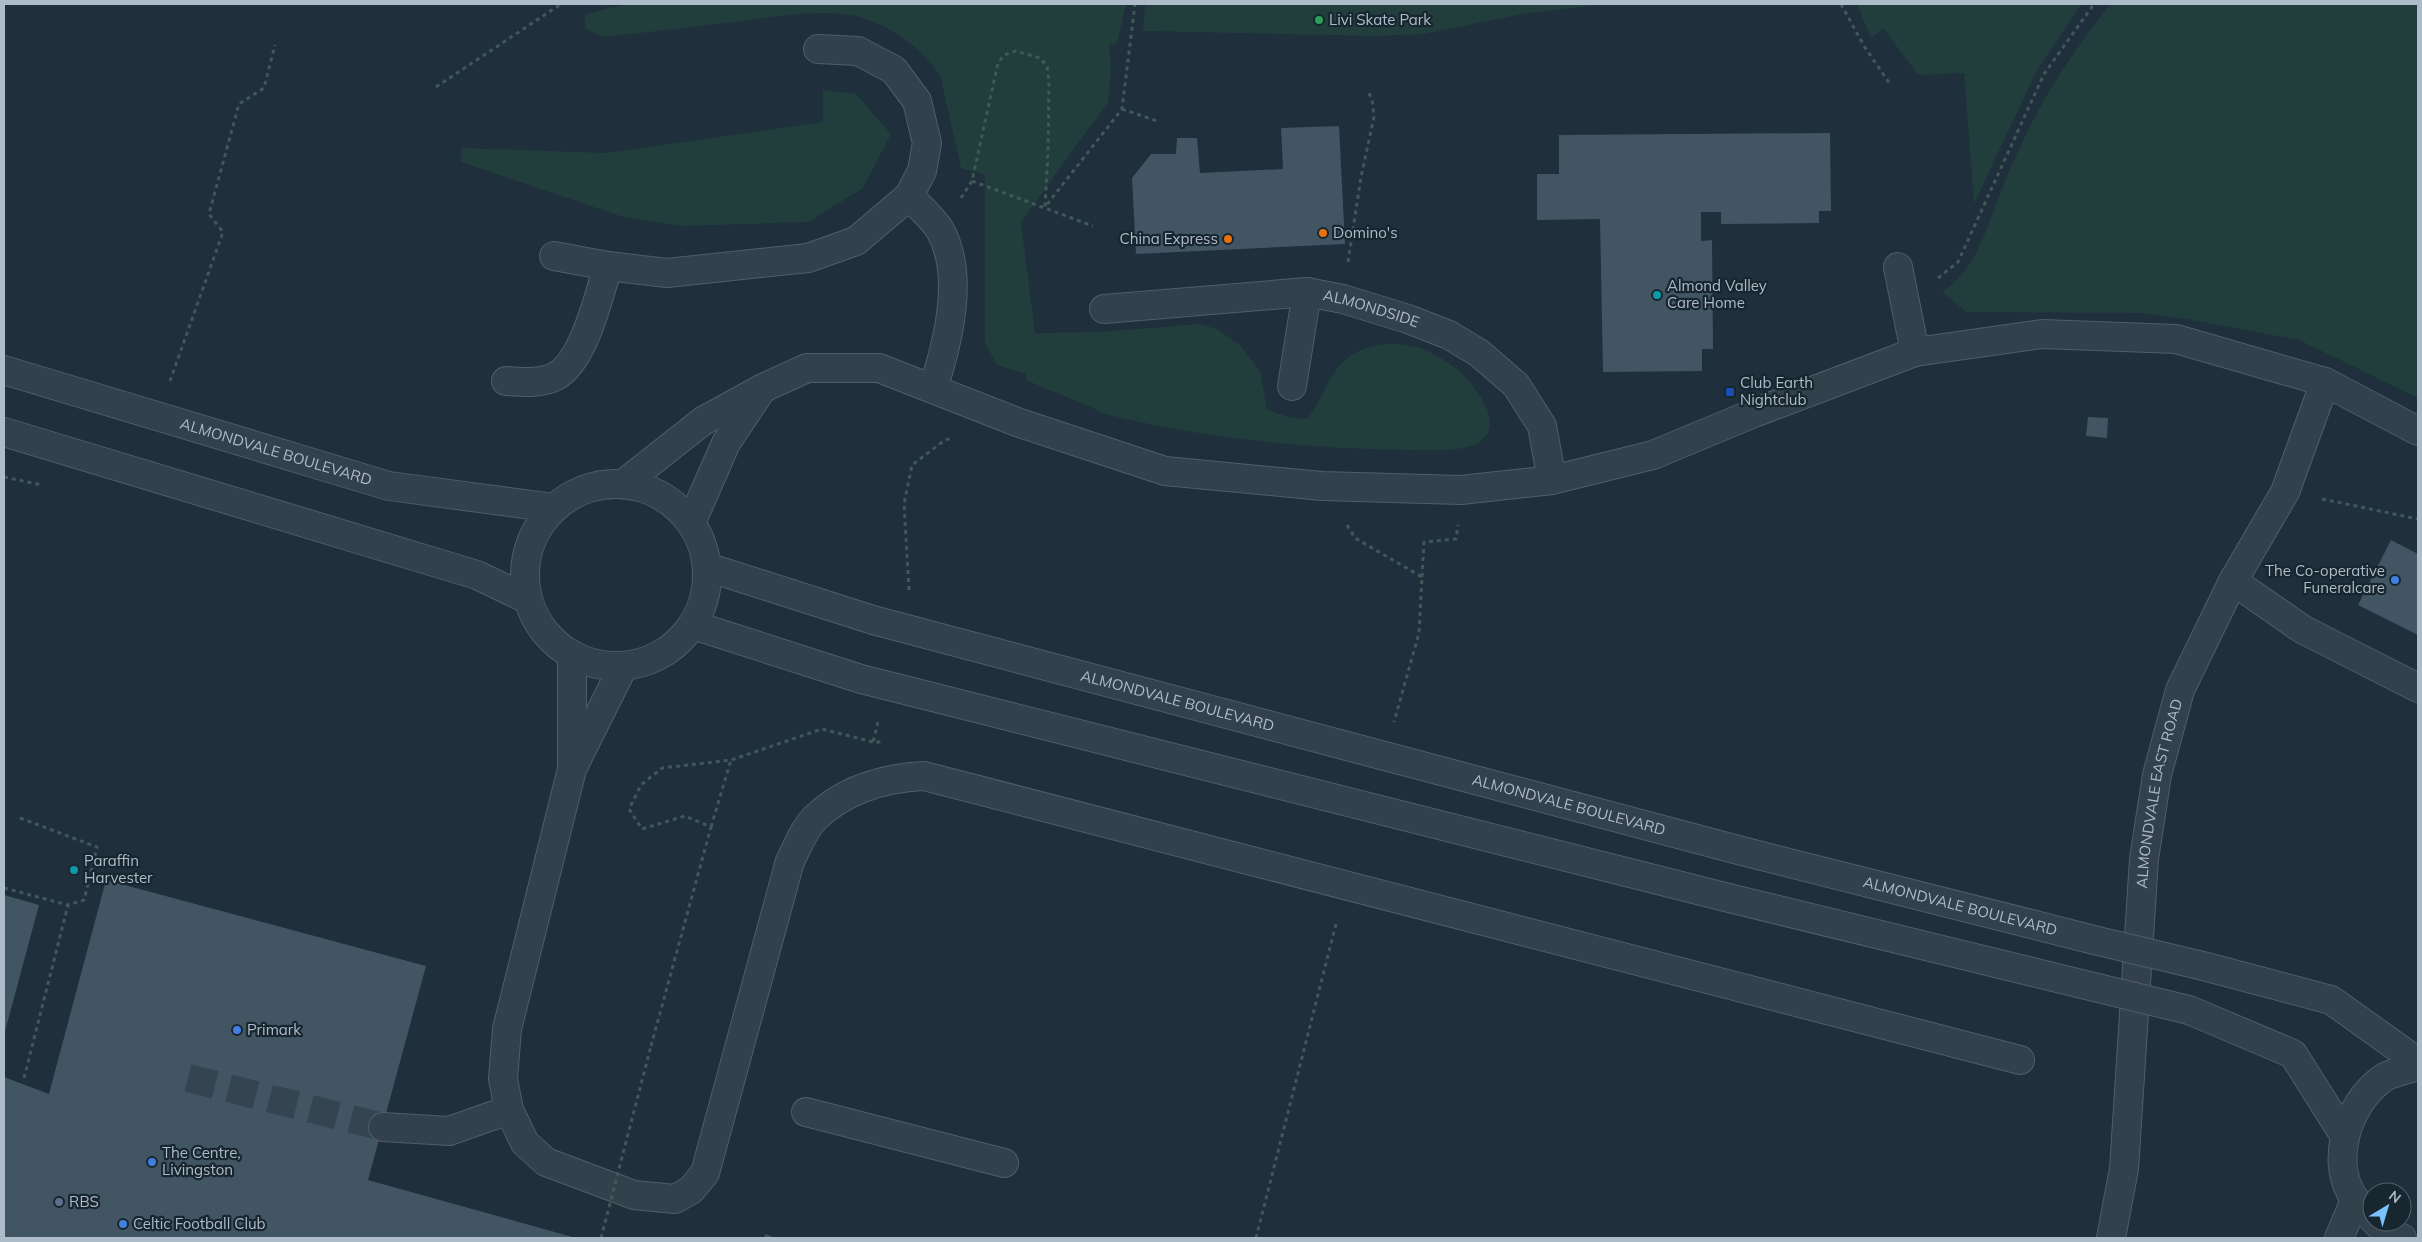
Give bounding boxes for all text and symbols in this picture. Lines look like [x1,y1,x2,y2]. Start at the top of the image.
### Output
place label: Livi Skate Park [1329,10,1431,29]
marker: Livi Skate Park [1313,14,1325,26]
place label: Domino's [1333,223,1398,242]
marker: Domino's [1317,227,1329,239]
place label: China Express [1119,229,1218,248]
marker: China Express [1222,233,1234,245]
place label: Almond Valley Care Home [1667,276,1767,312]
street label: ALMONDSIDE [1322,285,1422,332]
marker: Almond Valley Care Home [1651,289,1663,301]
place label: Club Earth Nightclub [1740,373,1813,409]
marker: Club Earth Nightclub [1724,386,1736,398]
street label: ALMONDVALE BOULEVARD [178,414,374,489]
place label: The Co-operative Funeralcare [2265,561,2385,597]
marker: The Co-operative Funeralcare [2389,574,2401,586]
street label: ALMONDVALE BOULEVARD [1079,666,1276,735]
street label: ALMONDVALE EAST ROAD [2132,696,2186,889]
street label: ALMONDVALE BOULEVARD [1470,770,1668,839]
place label: Paraffin Harvester [84,851,153,887]
marker: Paraffin Harvester [68,864,80,876]
street label: ALMONDVALE BOULEVARD [1861,872,2059,939]
place label: Primark [247,1020,301,1039]
marker: Primark [231,1024,243,1036]
place label: The Centre, Livingston [162,1143,241,1179]
marker: The Centre, Livingston [146,1156,158,1168]
north arrow [2362,1182,2412,1232]
text: N [2385,1186,2405,1207]
place label: RBS [69,1192,99,1211]
marker: RBS [53,1196,65,1208]
place label: Celtic Football Club [133,1214,266,1233]
marker: Celtic Football Club [117,1218,129,1230]

